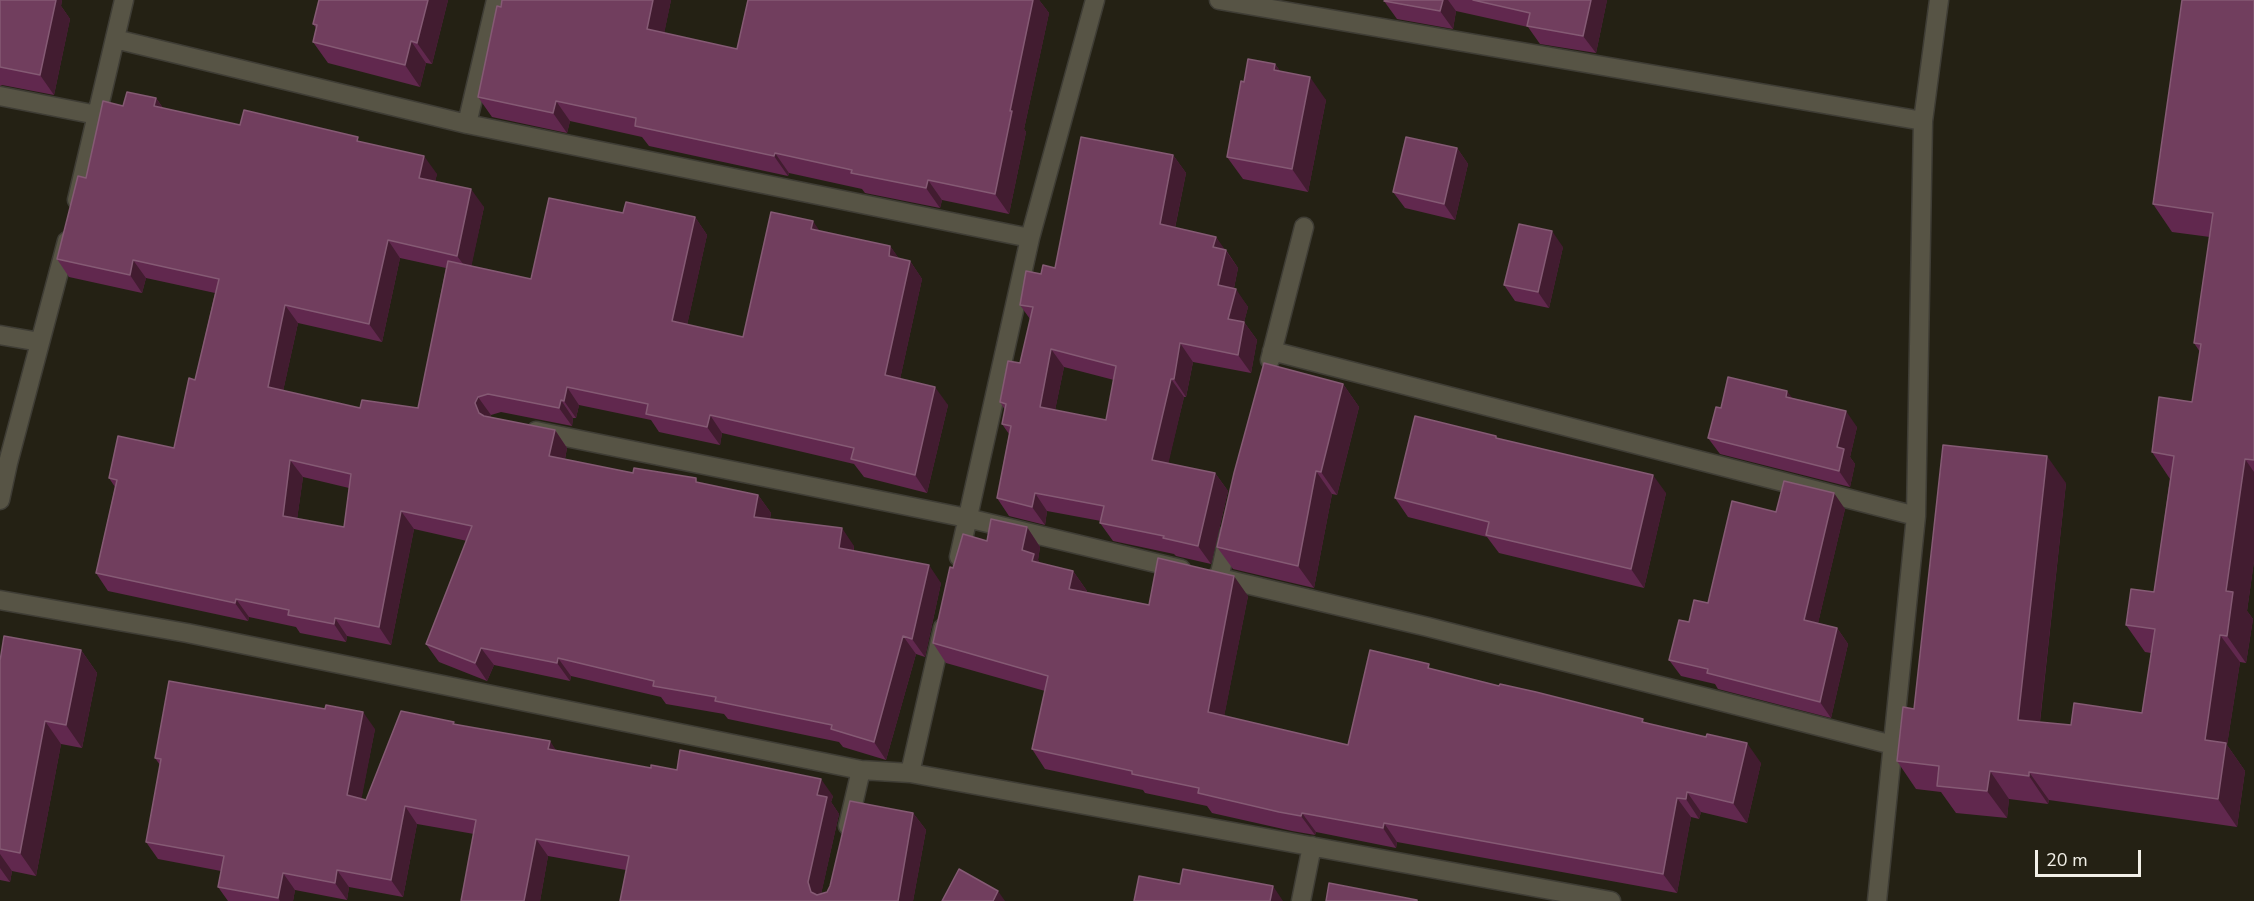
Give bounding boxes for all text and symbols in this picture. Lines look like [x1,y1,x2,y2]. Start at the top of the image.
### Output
scale bar [2038,838,2144,876]
text: 20 m [2046,848,2088,872]

